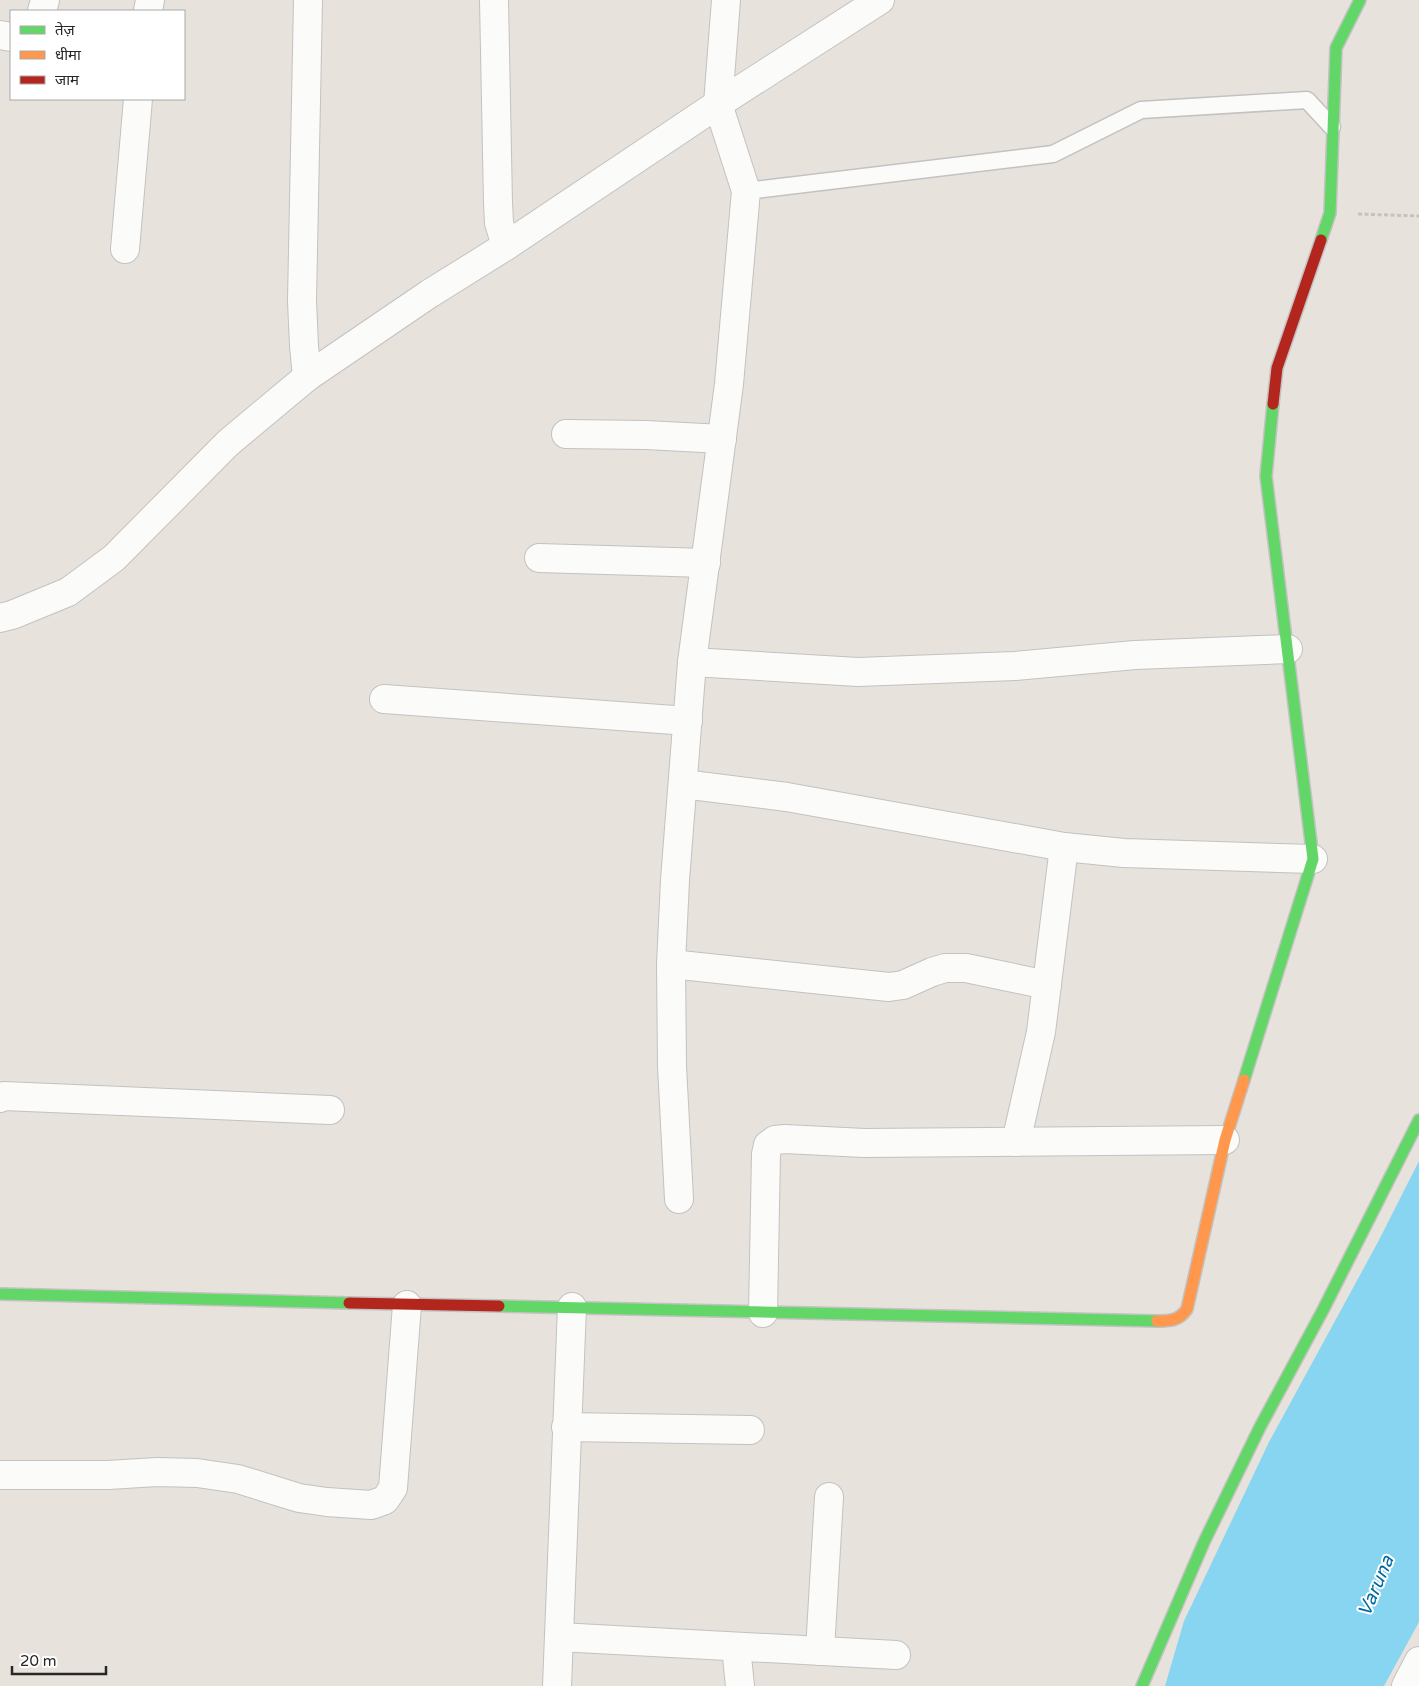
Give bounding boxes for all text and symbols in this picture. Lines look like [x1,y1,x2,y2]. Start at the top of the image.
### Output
legend [10,10,185,100]
text: तेज़ [55,21,76,39]
text: धीमा [55,46,82,64]
text: जाम [55,71,80,89]
water label: Varuna [1353,1551,1399,1620]
scale bar [12,1644,106,1676]
text: 20 m [20,1652,57,1670]

